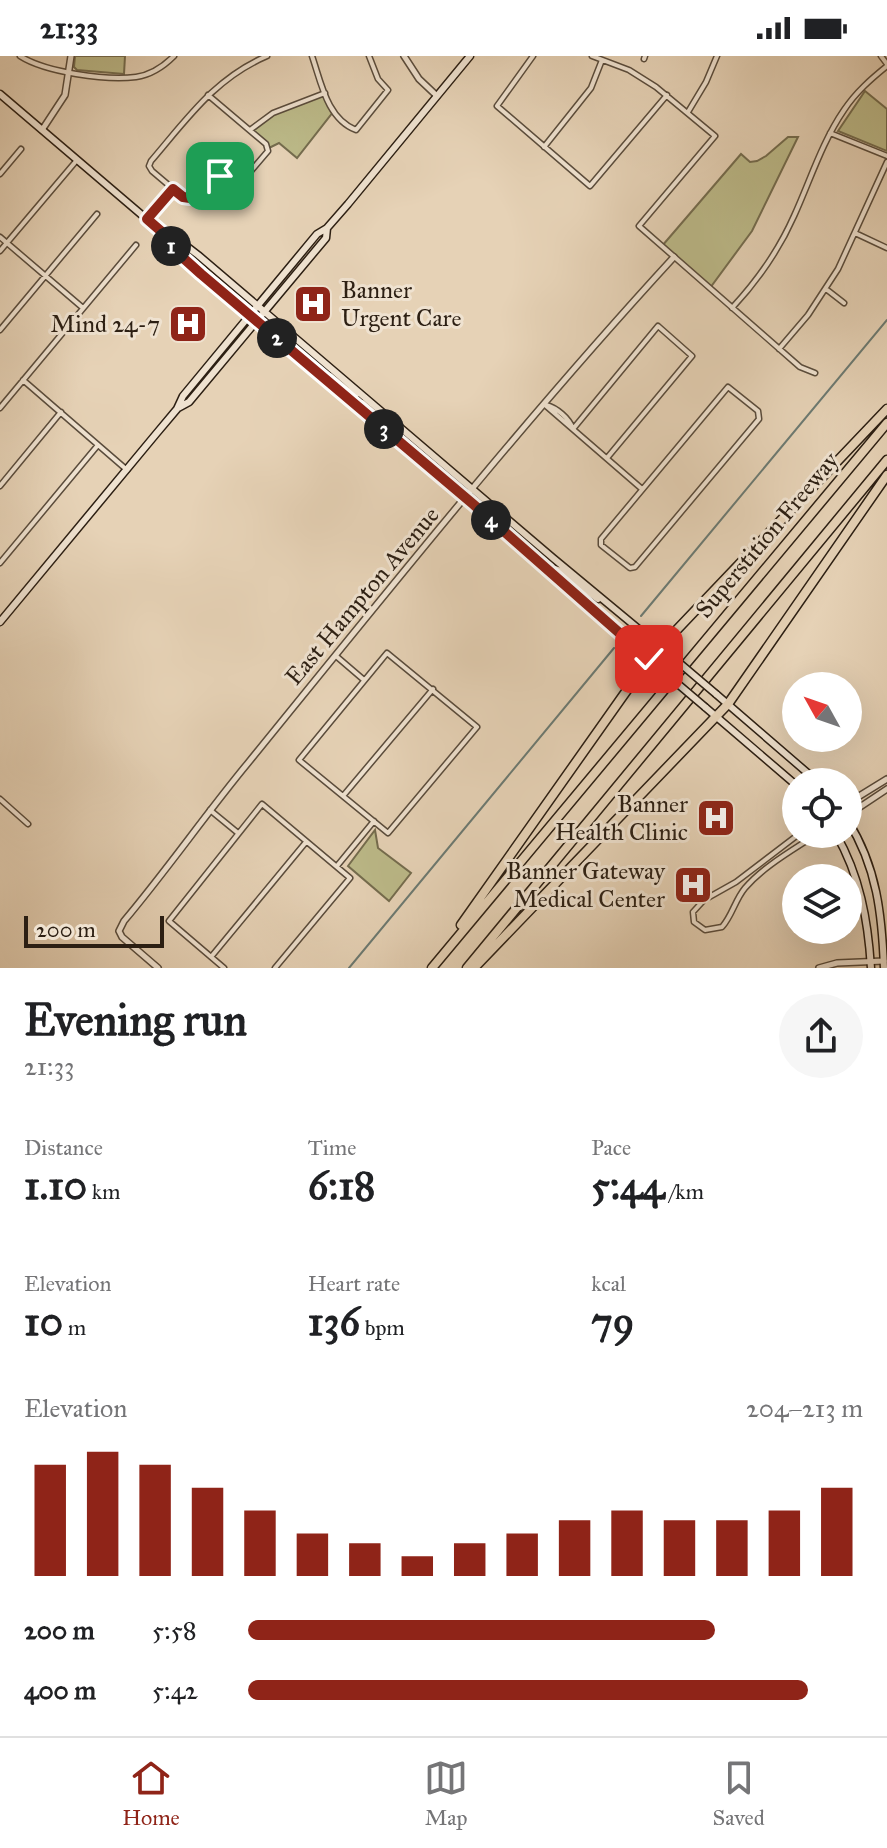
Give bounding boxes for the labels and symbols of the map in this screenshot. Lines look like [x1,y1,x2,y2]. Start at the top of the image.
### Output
pin [186,142,254,210]
pin: 1 [151,226,191,266]
place label: Banner Urgent Care [341,275,461,333]
hospital icon: Banner Urgent Care [292,283,334,325]
hospital icon: Mind 24-7 [167,303,209,345]
place label: Mind 24-7 [51,309,160,339]
pin: 2 [257,318,297,358]
pin: 3 [364,409,404,449]
street label: Superstition Freeway [689,445,846,624]
pin: 4 [471,500,511,540]
street label: East Hampton Avenue [279,501,445,691]
pin [615,625,683,693]
north arrow [782,672,862,752]
place label: Banner Health Clinic [555,789,688,847]
hospital icon: Banner Health Clinic [695,797,737,839]
place label: Banner Gateway Medical Center [506,856,666,914]
hospital icon: Banner Gateway Medical Center [672,864,714,906]
scale bar [24,912,164,948]

